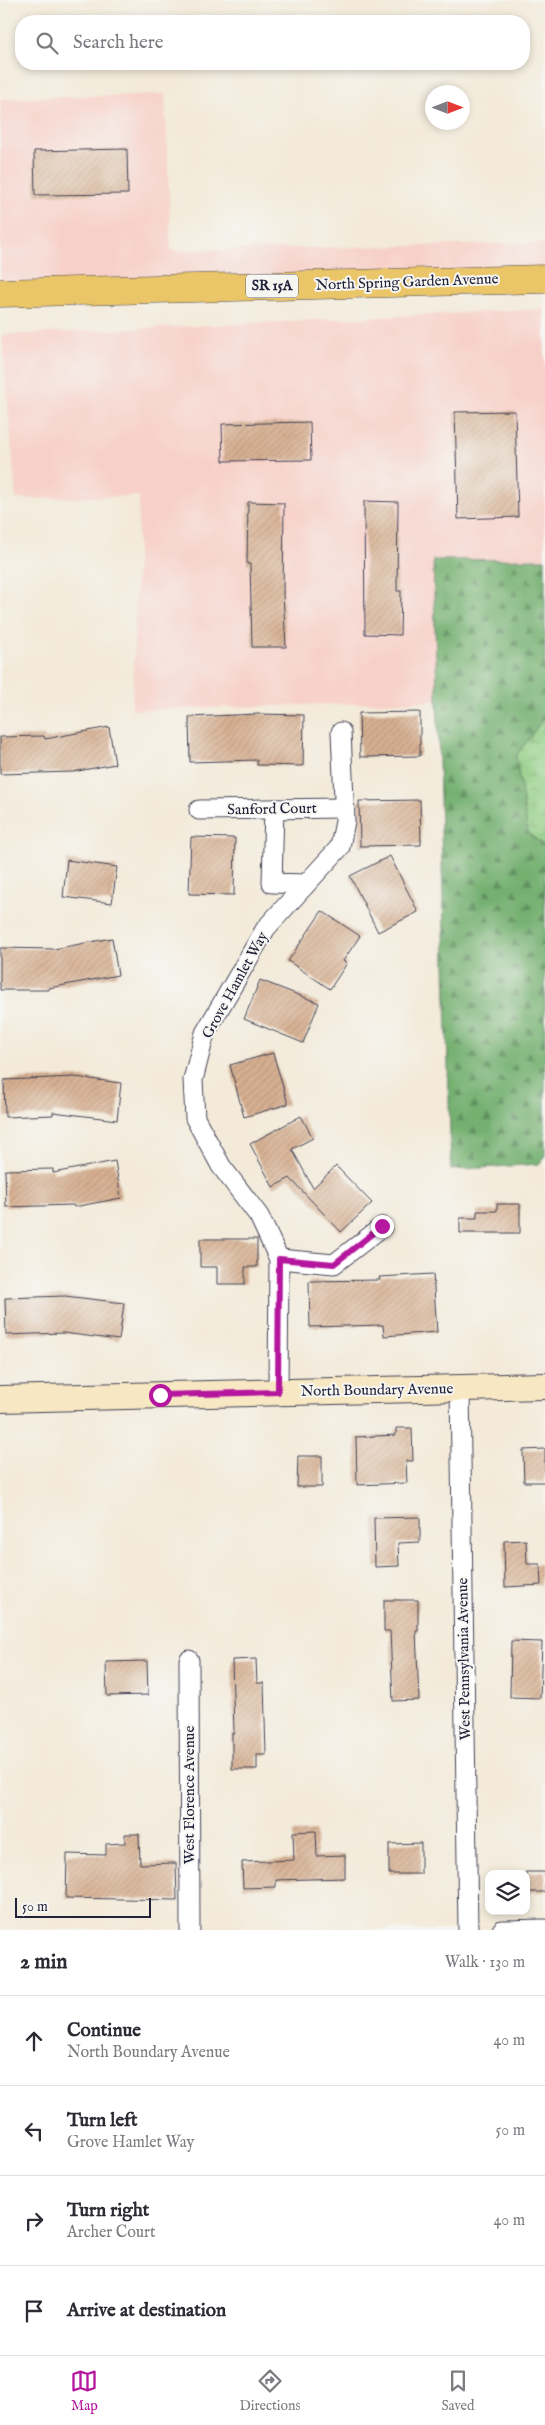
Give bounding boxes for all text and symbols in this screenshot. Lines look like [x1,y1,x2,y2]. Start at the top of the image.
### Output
search box [15,15,530,70]
icon: search [33,29,61,57]
text: Search here [73,31,164,55]
north arrow [425,85,470,130]
street label: North Spring Garden Avenue [315,269,499,295]
road number: SR 15A [246,274,298,298]
street label: Sanford Court [227,799,317,819]
street label: Grove Hamlet Way [198,928,273,1042]
route end [371,1215,394,1238]
street label: North Boundary Avenue [300,1379,454,1401]
route start [149,1384,172,1407]
street label: West Pennsylvania Avenue [453,1577,475,1740]
street label: West Florence Avenue [180,1726,199,1864]
map controls [485,1870,530,1915]
button: layers [485,1870,530,1915]
scale bar [15,1895,151,1918]
text: 50 m [22,1898,48,1916]
text: 2 min [20,1949,67,1976]
text: Walk · 130 m [445,1953,525,1973]
text: Continue [67,2019,141,2043]
icon: ahead [20,2027,48,2055]
text: 40 m [493,2031,525,2051]
text: North Boundary Avenue [67,2043,230,2063]
text: Turn left [67,2109,138,2133]
icon: left [20,2117,48,2145]
text: 50 m [496,2121,525,2141]
text: Grove Hamlet Way [67,2133,194,2153]
text: Turn right [67,2199,149,2223]
icon: right [20,2207,48,2235]
text: 40 m [493,2211,525,2231]
text: Archer Court [67,2223,155,2243]
icon: arrive [20,2297,48,2325]
text: Arrive at destination [67,2299,226,2323]
tab: Map [70,2367,98,2415]
tab: Directions [239,2367,300,2415]
tab: Saved [441,2367,474,2415]

